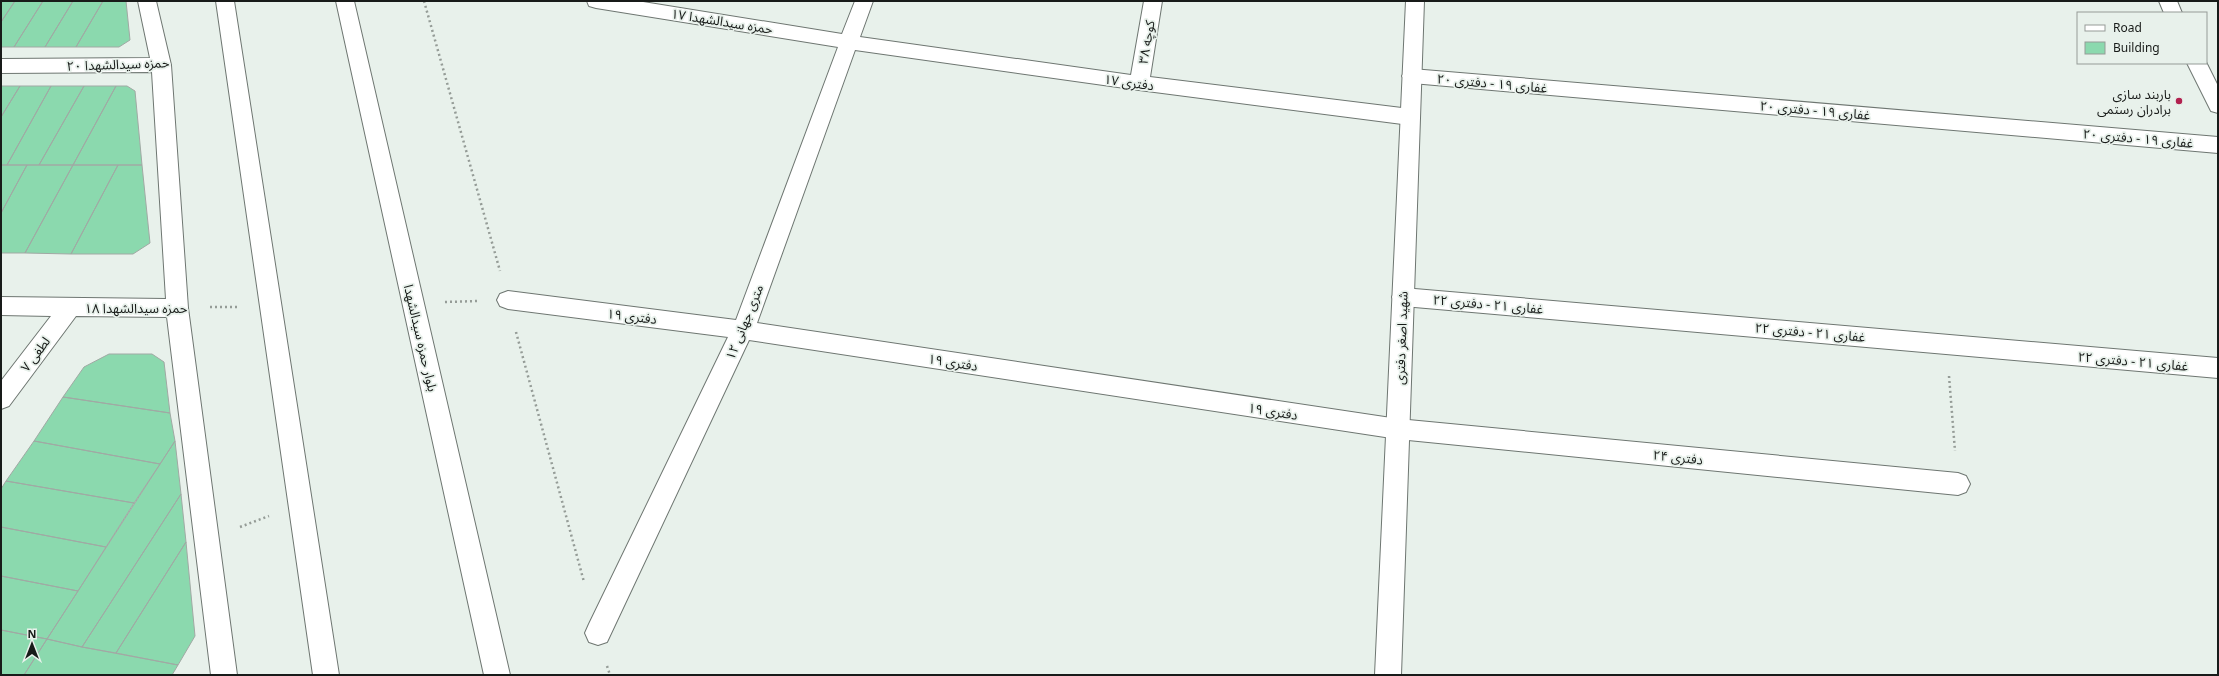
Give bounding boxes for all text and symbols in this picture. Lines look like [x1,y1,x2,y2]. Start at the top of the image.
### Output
street label: حمزه سیدالشهدا ۱۷ [670,4,775,38]
legend [2077,12,2207,64]
street label: کوچه ۳۸ [1133,18,1160,65]
text: Road [2113,19,2142,36]
text: Building [2113,39,2160,56]
street label: حمزه سیدالشهدا ۲۰ [66,53,170,75]
street label: غفاری ۱۹ - دفتری ۲۰ [1436,69,1548,97]
street label: دفتری ۱۷ [1103,70,1155,94]
place label: باربند سازی برادران رستمی [2097,85,2171,118]
street label: غفاری ۱۹ - دفتری ۲۰ [1759,96,1871,124]
marker: باربند سازی برادران رستمی [2174,96,2184,106]
street label: غفاری ۱۹ - دفتری ۲۰ [2082,124,2194,152]
street label: ۱۲ متری جهانی [721,282,767,362]
street label: بلوار حمزه سیدالشهدا [400,283,442,393]
street label: غفاری ۲۱ - دفتری ۲۲ [1432,290,1544,318]
street label: شهید اصغر دفتری [1390,291,1412,385]
street label: حمزه سیدالشهدا ۱۸ [85,299,188,317]
street label: دفتری ۱۹ [606,304,658,328]
street label: غفاری ۲۱ - دفتری ۲۲ [1754,318,1866,346]
street label: لطفی ۷ [16,333,54,375]
street label: غفاری ۲۱ - دفتری ۲۲ [2077,347,2189,375]
street label: دفتری ۱۹ [927,349,979,375]
street label: دفتری ۱۹ [1247,398,1299,424]
street label: دفتری ۲۴ [1652,445,1704,469]
north arrow [12,624,52,664]
text: N [28,626,36,641]

